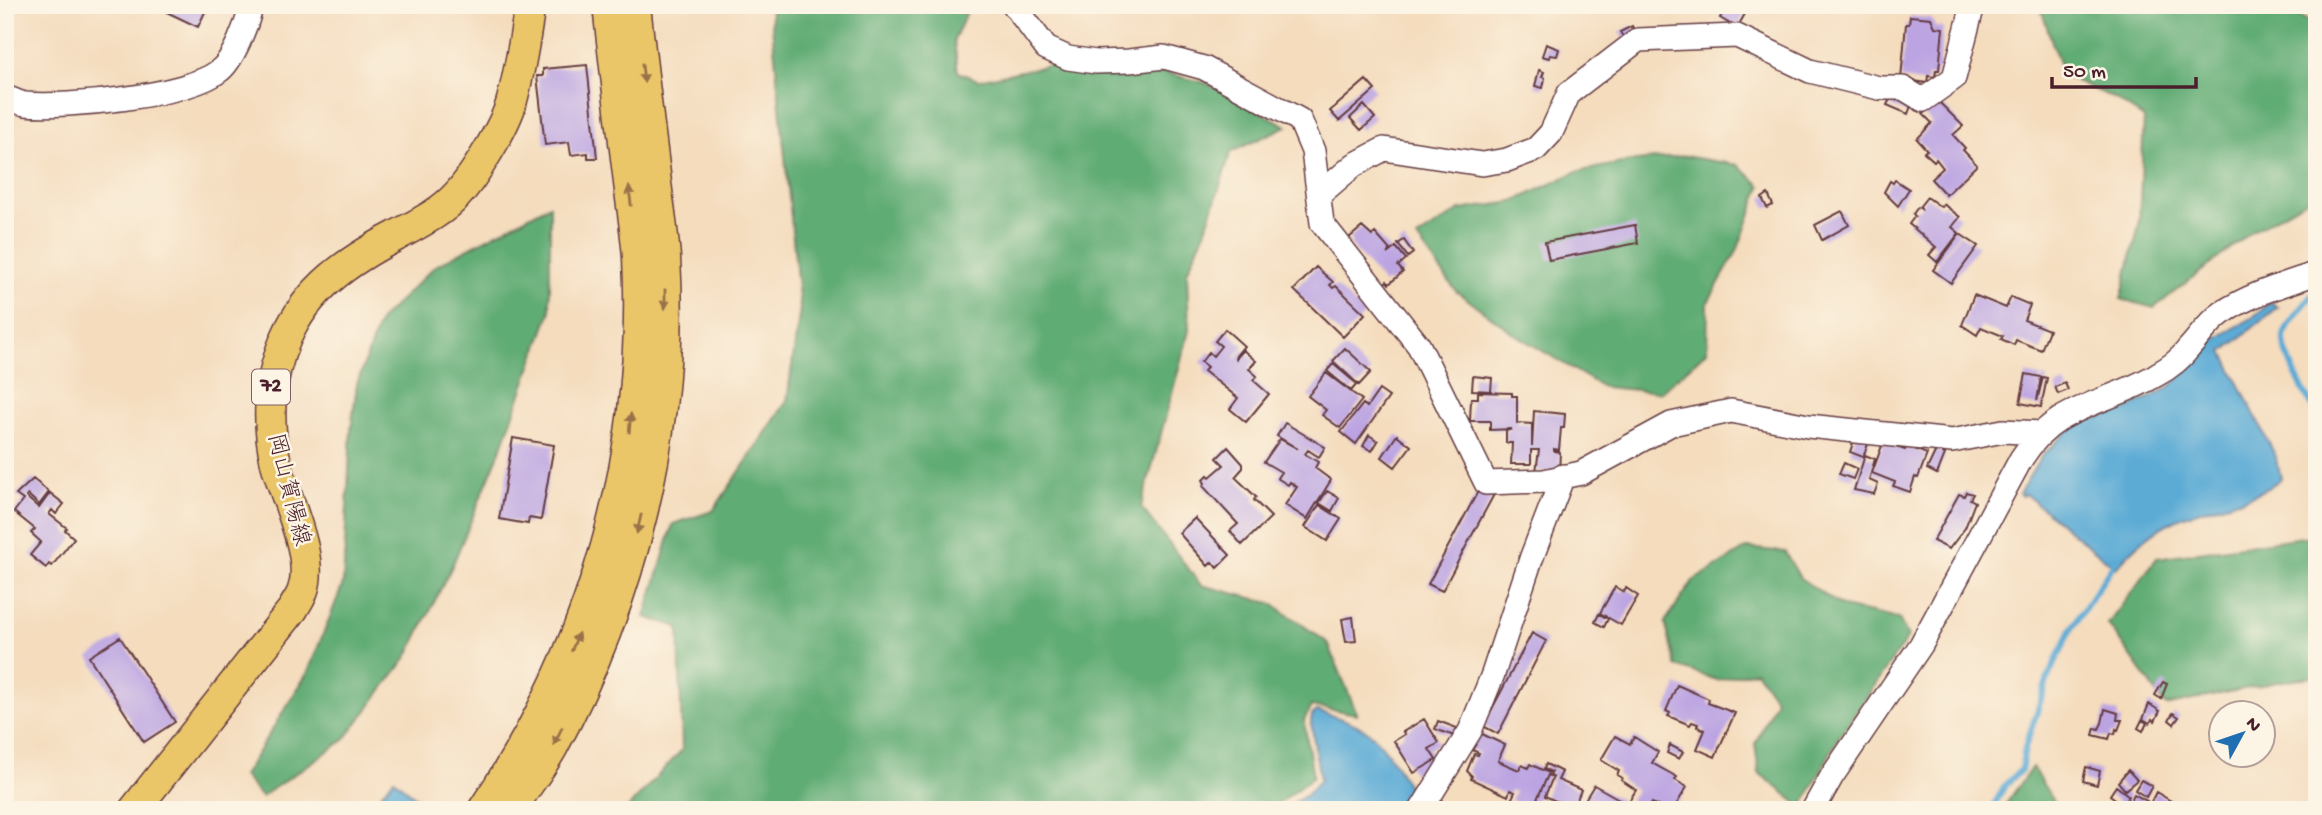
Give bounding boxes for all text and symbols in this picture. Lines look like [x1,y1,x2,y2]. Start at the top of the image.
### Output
scale bar [2052,46,2196,90]
text: 50 m [2063,61,2106,86]
one-way arrow [637,62,648,84]
one-way arrow [625,185,636,207]
one-way arrow [659,288,671,310]
road number: 72 [252,370,290,404]
one-way arrow [625,411,636,433]
street label: 岡山賀陽線 [260,431,315,549]
one-way arrow [633,514,644,536]
one-way arrow [569,632,580,653]
north arrow [2206,700,2276,770]
text: N [2240,713,2265,737]
one-way arrow [552,726,563,746]

